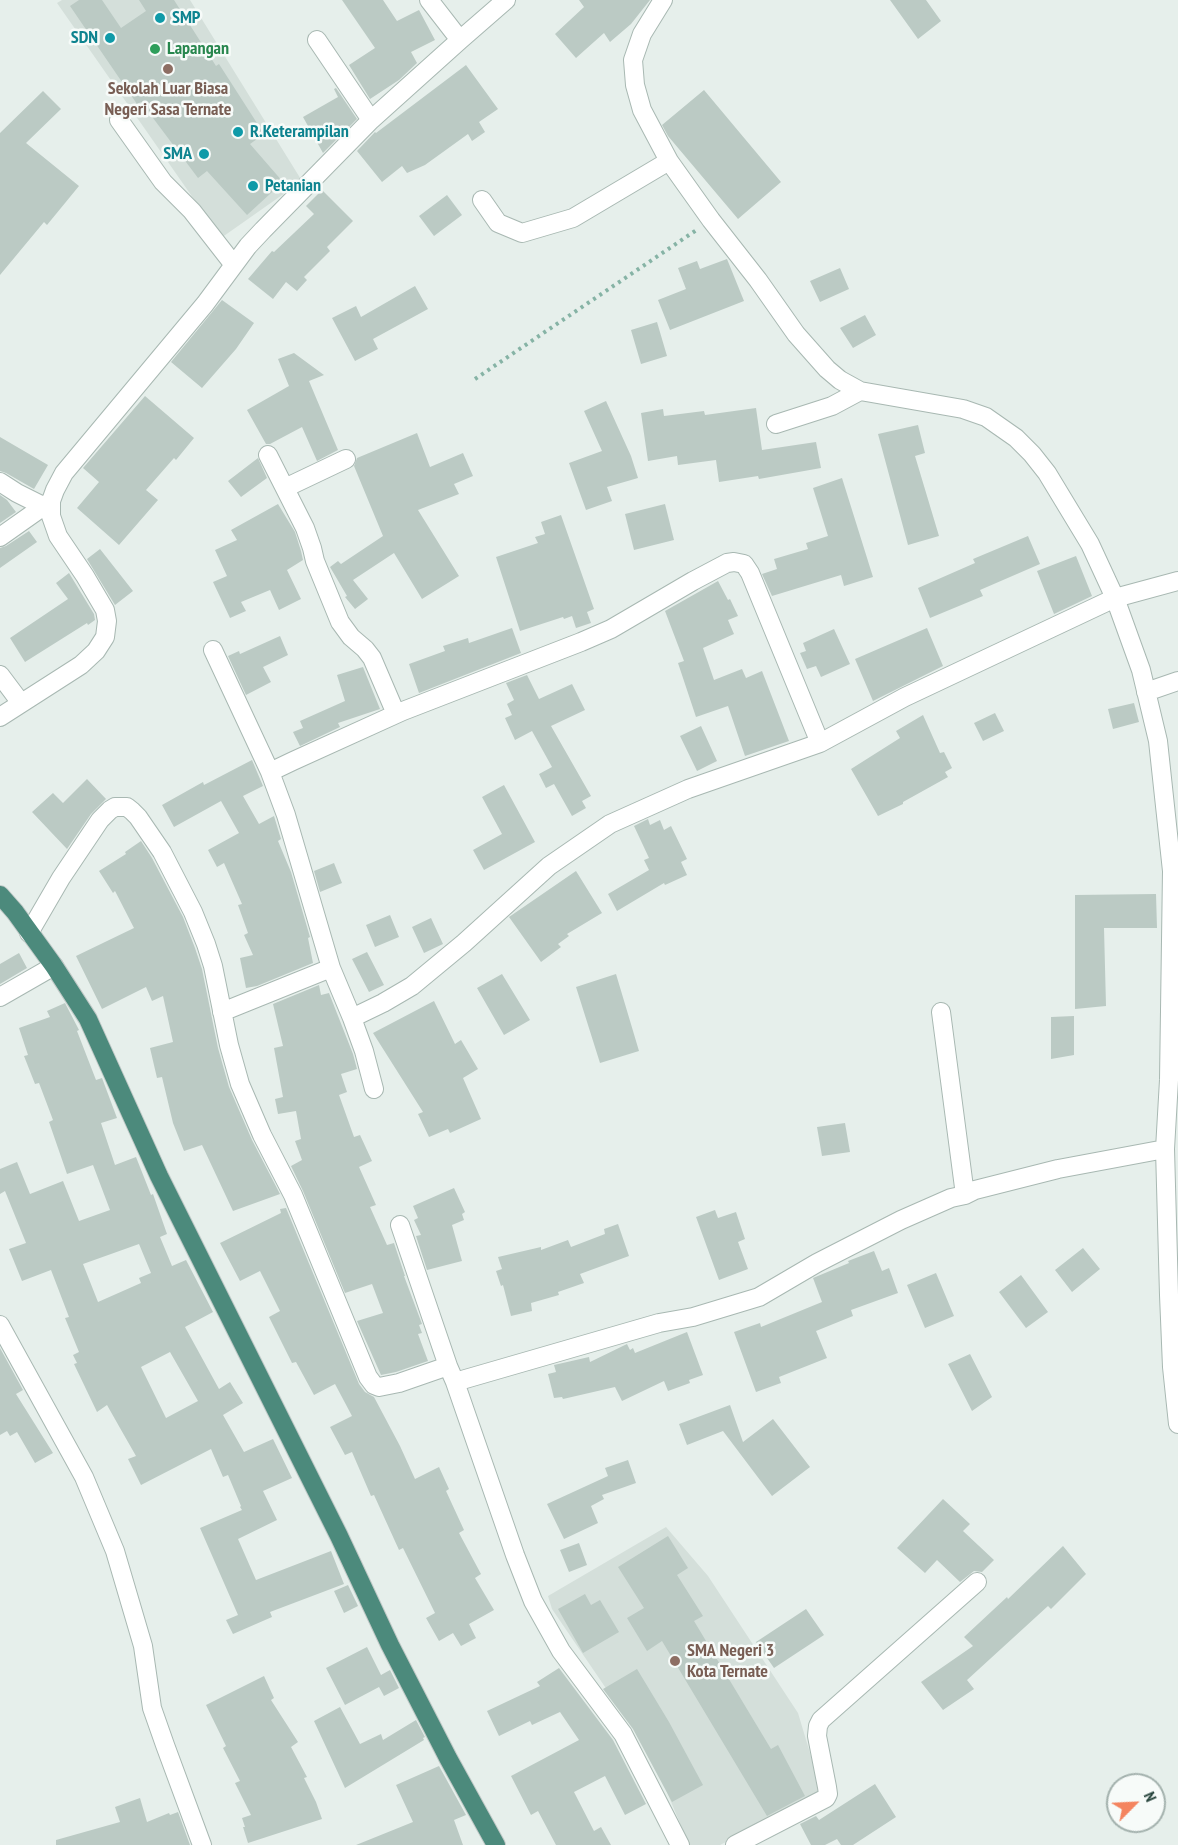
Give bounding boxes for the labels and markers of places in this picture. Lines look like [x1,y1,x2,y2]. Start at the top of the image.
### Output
place label: SMP [172,7,200,29]
marker: SMP [153,11,167,25]
place label: SDN [71,27,98,49]
marker: SDN [103,31,117,45]
place label: Lapangan [167,38,229,60]
marker: Lapangan [148,42,162,56]
marker: Sekolah Luar Biasa Negeri Sasa Ternate [161,62,175,76]
place label: Sekolah Luar Biasa Negeri Sasa Ternate [105,78,231,121]
place label: R.Keterampilan [250,121,349,143]
marker: R.Keterampilan [231,125,245,139]
place label: SMA [163,143,192,165]
marker: SMA [197,147,211,161]
place label: Petanian [265,175,321,197]
marker: Petanian [246,179,260,193]
place label: SMA Negeri 3 Kota Ternate [687,1640,774,1682]
marker: SMA Negeri 3 Kota Ternate [668,1654,682,1668]

